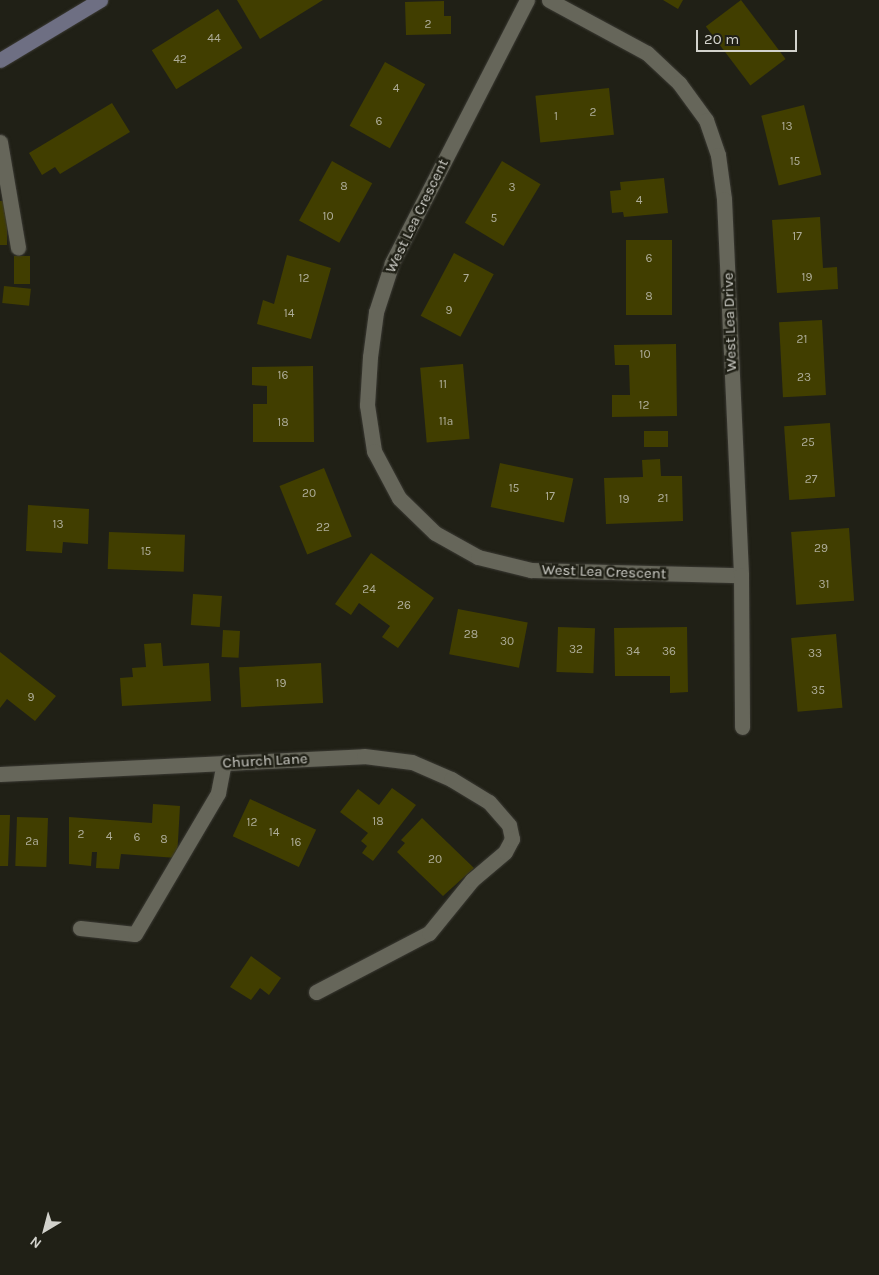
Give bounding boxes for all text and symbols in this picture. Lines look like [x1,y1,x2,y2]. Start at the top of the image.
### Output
house number: 2 [425,18,431,32]
scale bar [699,20,800,52]
text: 20 m [704,30,739,48]
house number: 44 [207,32,221,46]
house number: 42 [173,53,187,67]
house number: 4 [393,82,399,96]
house number: 2 [590,106,596,120]
house number: 1 [554,110,558,124]
house number: 6 [376,115,382,129]
house number: 13 [781,120,793,134]
house number: 15 [790,155,800,169]
street label: West Lea Crescent [382,156,452,276]
house number: 8 [340,180,348,194]
house number: 3 [508,181,516,195]
house number: 4 [636,194,642,208]
house number: 10 [322,210,334,224]
house number: 5 [491,212,497,226]
house number: 17 [792,230,802,244]
house number: 6 [646,252,652,266]
house number: 19 [802,271,812,285]
house number: 12 [299,272,309,286]
house number: 7 [463,272,469,286]
street label: West Lea Drive [719,272,741,372]
house number: 8 [645,290,653,304]
house number: 9 [446,304,452,318]
house number: 14 [284,307,294,321]
house number: 21 [797,333,807,347]
house number: 10 [639,348,651,362]
house number: 16 [278,369,288,383]
house number: 23 [797,371,811,385]
house number: 11 [439,378,447,392]
house number: 12 [639,399,649,413]
house number: 11a [439,415,453,429]
house number: 18 [277,416,289,430]
house number: 25 [801,436,815,450]
house number: 27 [805,473,817,487]
house number: 15 [509,482,519,496]
house number: 20 [302,487,316,501]
house number: 17 [545,490,555,504]
house number: 21 [658,492,668,506]
house number: 19 [619,493,629,507]
house number: 13 [52,518,64,532]
house number: 22 [316,521,330,535]
house number: 29 [814,542,828,556]
house number: 15 [141,545,151,559]
street label: West Lea Crescent [541,561,667,583]
house number: 31 [818,578,830,592]
house number: 24 [362,583,376,597]
house number: 26 [397,599,411,613]
house number: 28 [464,628,478,642]
house number: 30 [500,635,514,649]
house number: 32 [569,643,583,657]
house number: 34 [626,645,640,659]
house number: 36 [662,645,676,659]
house number: 33 [808,647,822,661]
house number: 19 [276,677,286,691]
house number: 35 [811,684,825,698]
house number: 9 [28,691,34,705]
street label: Church Lane [222,750,308,772]
house number: 18 [372,815,384,829]
house number: 12 [247,816,257,830]
house number: 14 [269,826,279,840]
house number: 2 [78,828,84,842]
house number: 4 [106,830,112,844]
house number: 6 [134,831,140,845]
house number: 8 [160,833,168,847]
house number: 2a [25,835,39,849]
house number: 16 [291,836,301,850]
house number: 20 [428,853,442,867]
north arrow [20,1205,70,1255]
text: N [27,1233,45,1252]

